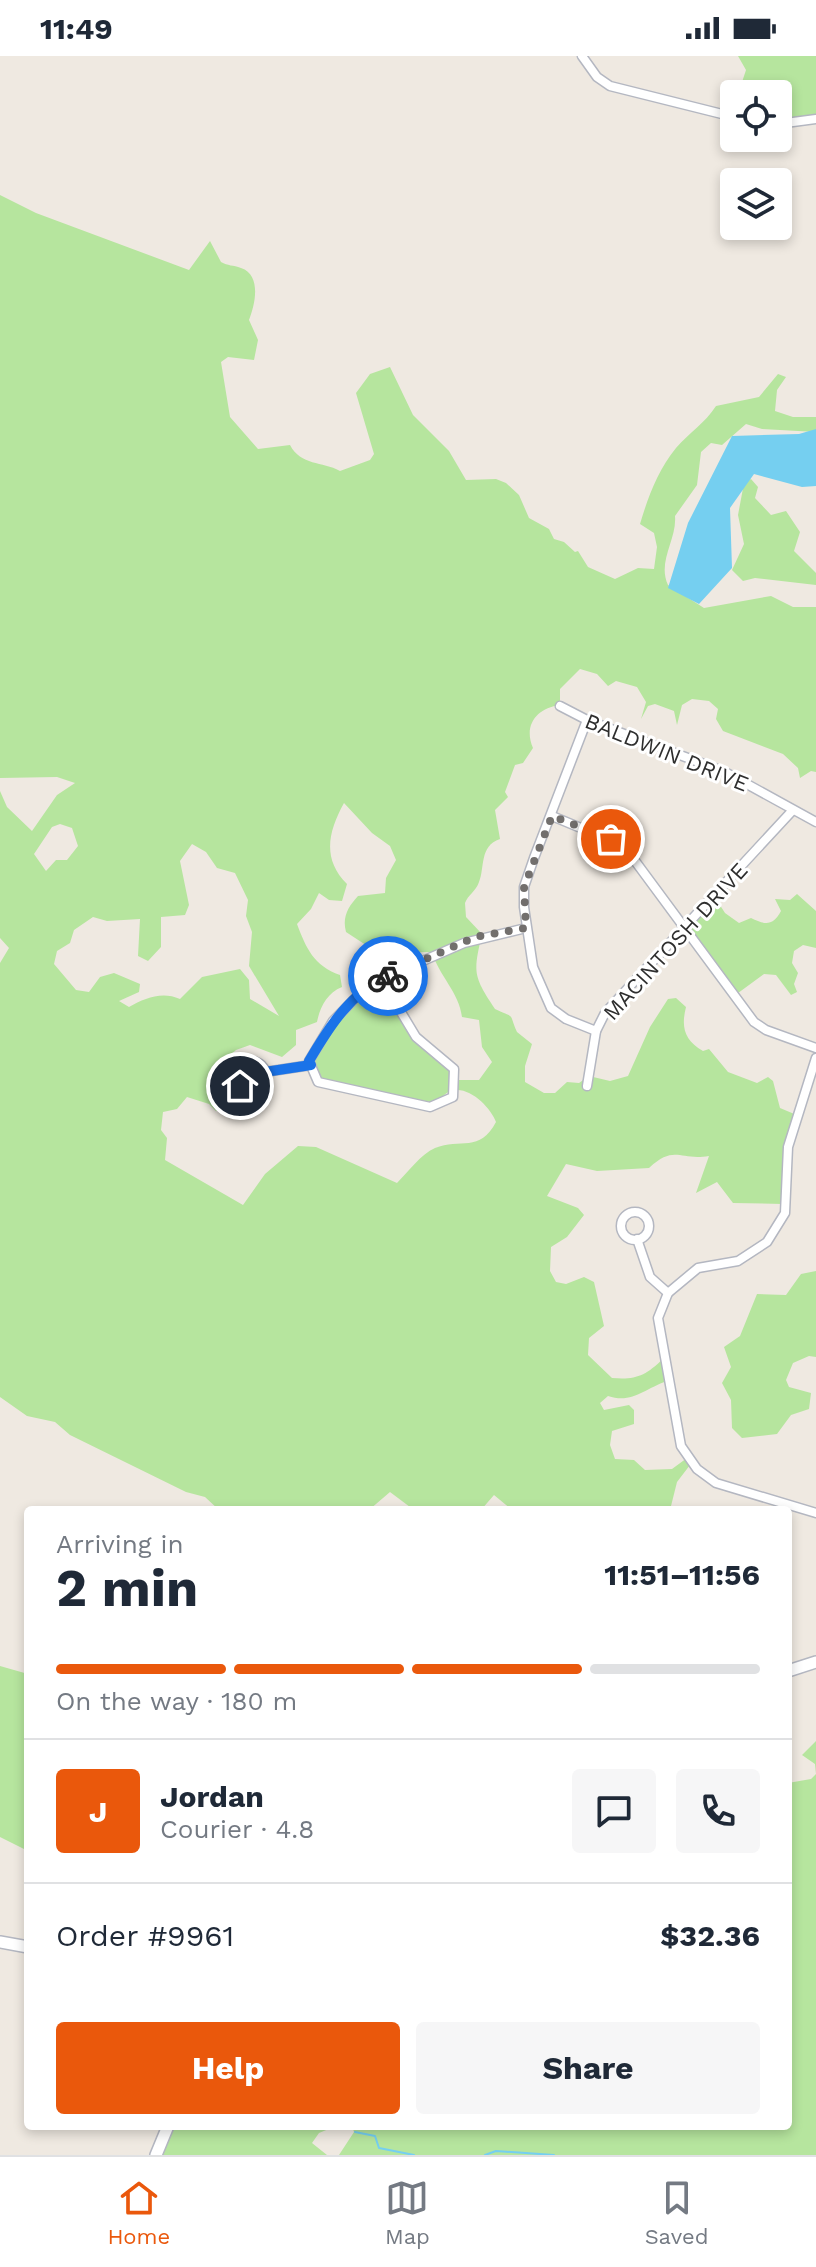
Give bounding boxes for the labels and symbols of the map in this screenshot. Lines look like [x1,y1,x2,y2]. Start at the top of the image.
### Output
street label: BALDWIN DRIVE [581,708,752,797]
pin [577,805,645,873]
street label: MACINTOSH DRIVE [598,858,753,1025]
courier [348,936,428,1016]
pin [206,1052,274,1120]

